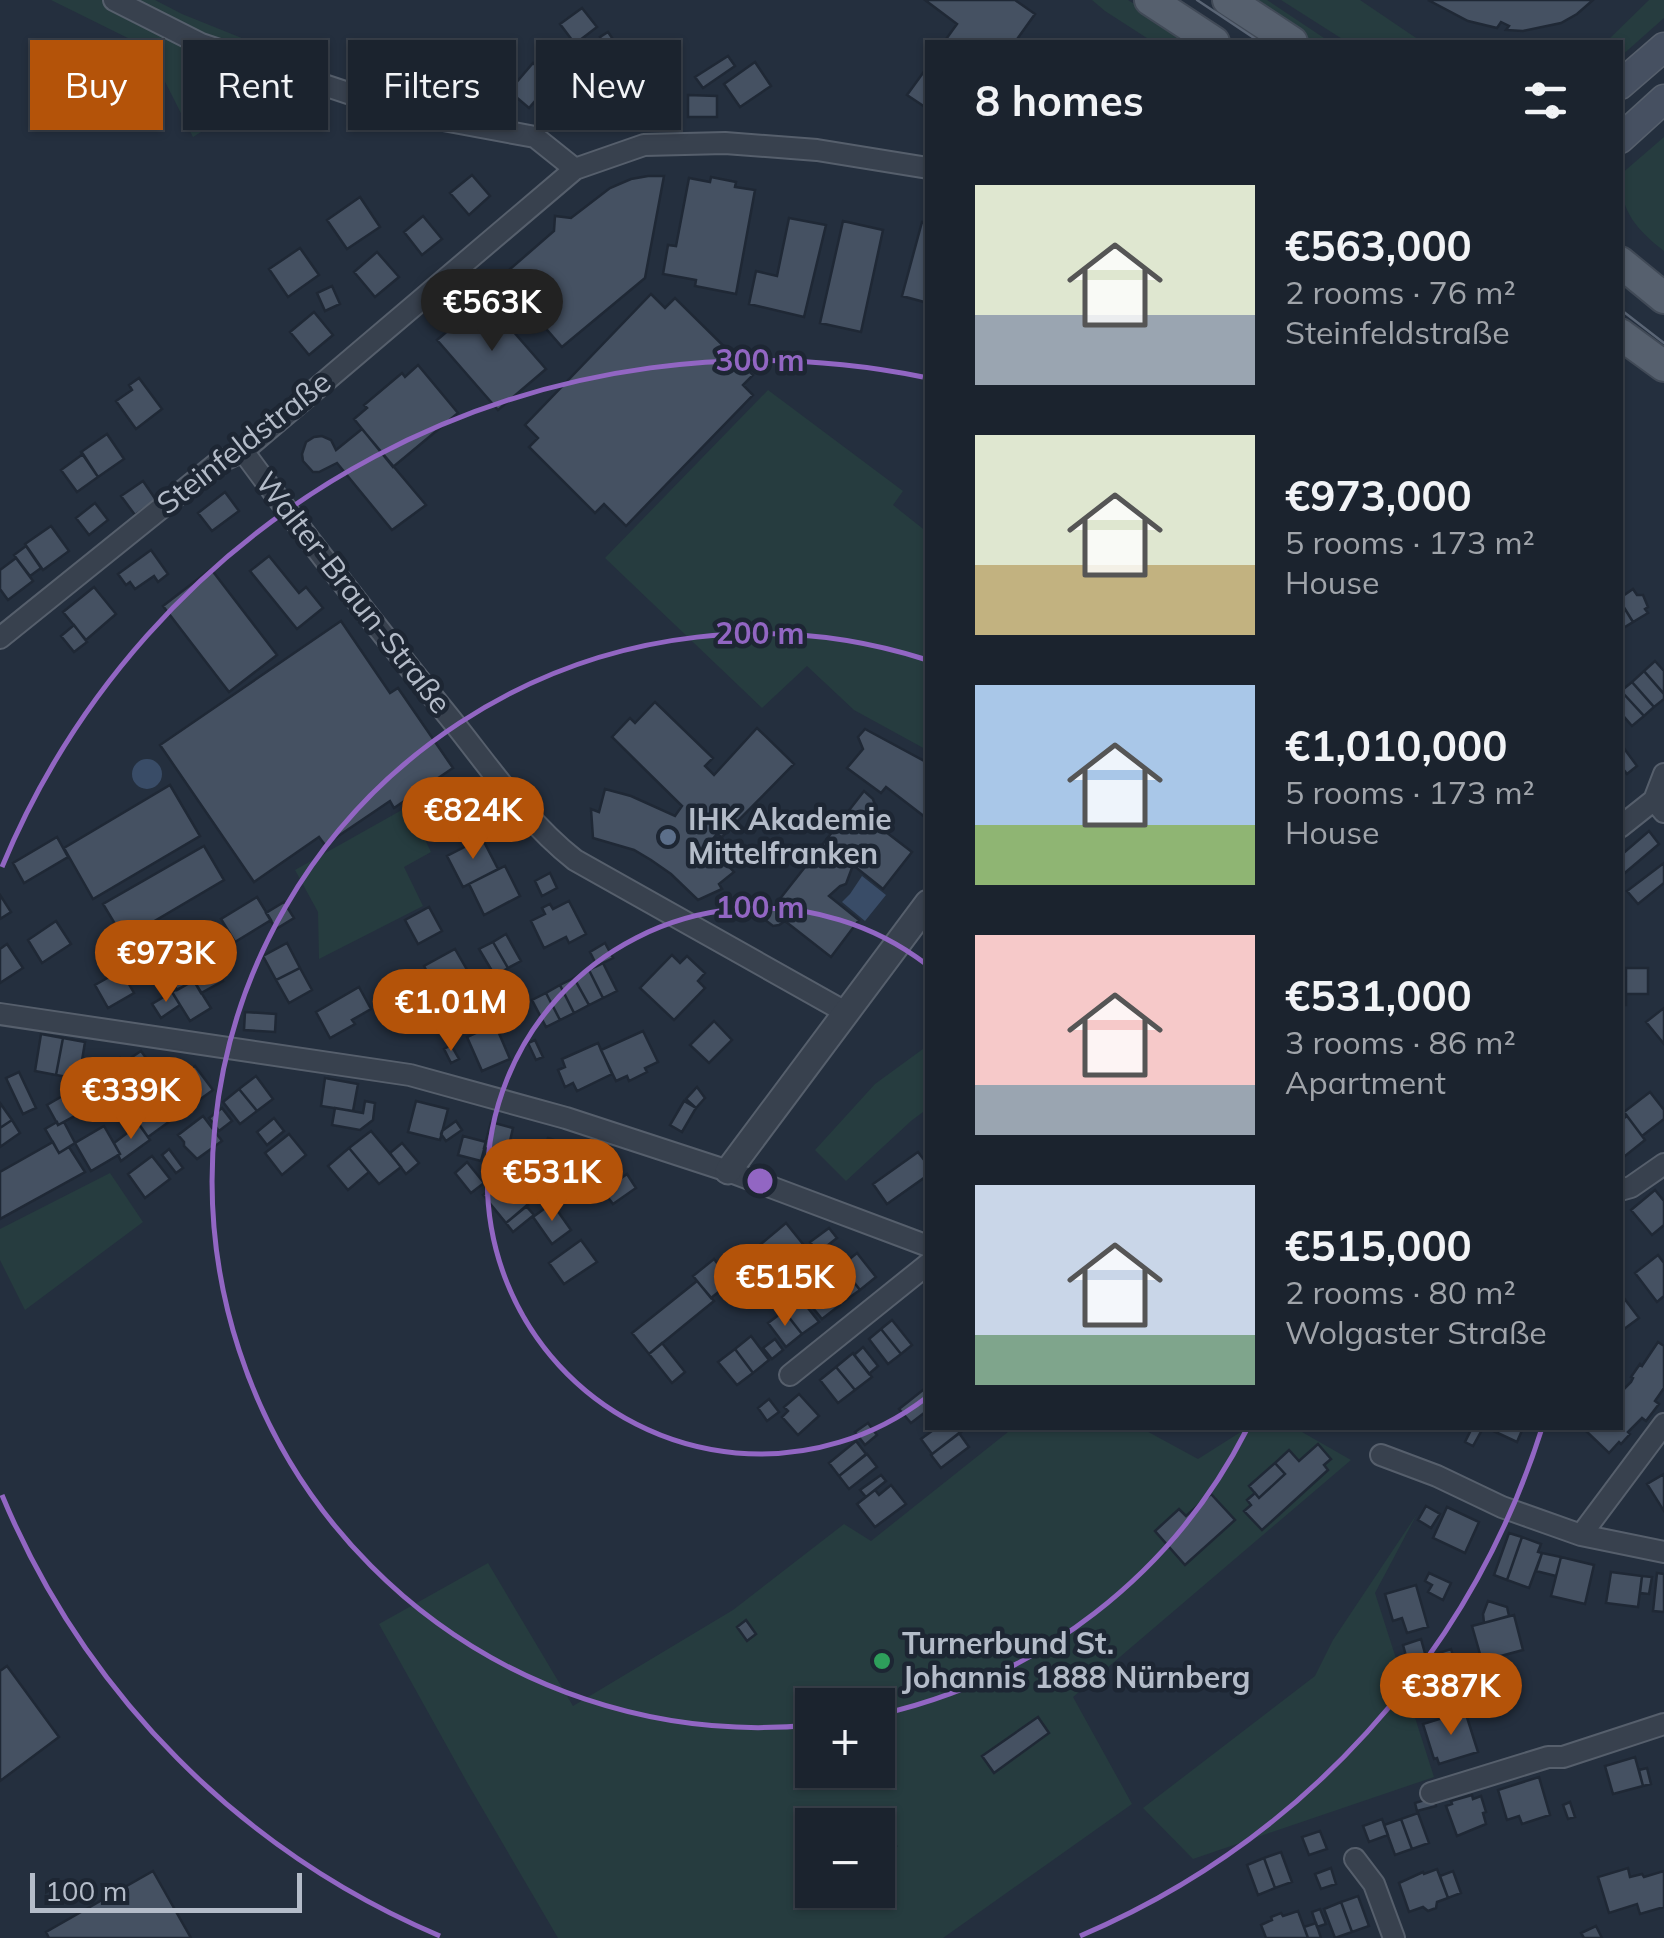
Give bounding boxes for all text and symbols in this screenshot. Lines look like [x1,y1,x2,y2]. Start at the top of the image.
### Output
chip: Buy [30,40,163,130]
chip: Rent [183,40,328,130]
chip: Filters [348,40,516,130]
chip: New [536,40,681,130]
icon: filters [1518,73,1573,128]
text: 8 homes [975,74,1144,127]
text: €563,000 [1285,219,1472,272]
icon: home [1055,225,1175,345]
pin: €563K [422,269,562,354]
text: 2 rooms · 76 m² [1285,272,1516,312]
text: €563K [443,281,541,321]
text: Steinfeldstraße [1285,312,1510,352]
text: 300 m [715,341,805,379]
street label: Steinfeldstraße [149,362,338,522]
street label: Walter-Braun-Straße [248,464,460,721]
text: €973,000 [1285,469,1472,522]
icon: home [1055,475,1175,595]
text: 5 rooms · 173 m² [1285,522,1535,562]
text: House [1285,562,1380,602]
text: 200 m [715,614,805,652]
text: €1,010,000 [1285,719,1507,772]
icon: home [1055,725,1175,845]
text: 5 rooms · 173 m² [1285,772,1535,812]
pin: €824K [403,777,543,862]
text: €824K [424,789,522,829]
place label: IHK Akademie Mittelfranken [688,800,892,872]
text: House [1285,812,1380,852]
marker: IHK Akademie Mittelfranken [657,826,679,848]
text: 100 m [715,888,805,926]
pin: €973K [96,920,236,1005]
text: €973K [117,932,215,972]
pin: €1.01M [370,969,532,1054]
text: €531,000 [1285,969,1472,1022]
icon: home [1055,975,1175,1095]
text: €1.01M [395,981,507,1021]
text: 3 rooms · 86 m² [1285,1022,1516,1062]
pin: €339K [61,1057,201,1142]
text: Apartment [1285,1062,1446,1102]
text: €339K [82,1069,180,1109]
pin: €531K [482,1139,622,1224]
text: €531K [503,1151,601,1191]
centre of rings [742,1163,778,1199]
text: €515,000 [1285,1219,1472,1272]
icon: home [1055,1225,1175,1345]
pin: €515K [715,1244,855,1329]
text: €515K [736,1256,834,1296]
text: 2 rooms · 80 m² [1285,1272,1516,1312]
text: Wolgaster Straße [1285,1312,1547,1352]
place label: Turnerbund St. Johannis 1888 Nürnberg [902,1624,1250,1696]
marker: Turnerbund St. Johannis 1888 Nürnberg [871,1650,893,1672]
pin: €387K [1381,1653,1521,1738]
text: €387K [1402,1665,1500,1705]
map controls [795,1688,895,1908]
button: + [795,1688,895,1788]
button: − [795,1808,895,1908]
scale bar [30,1868,302,1912]
text: 100 m [45,1873,127,1908]

